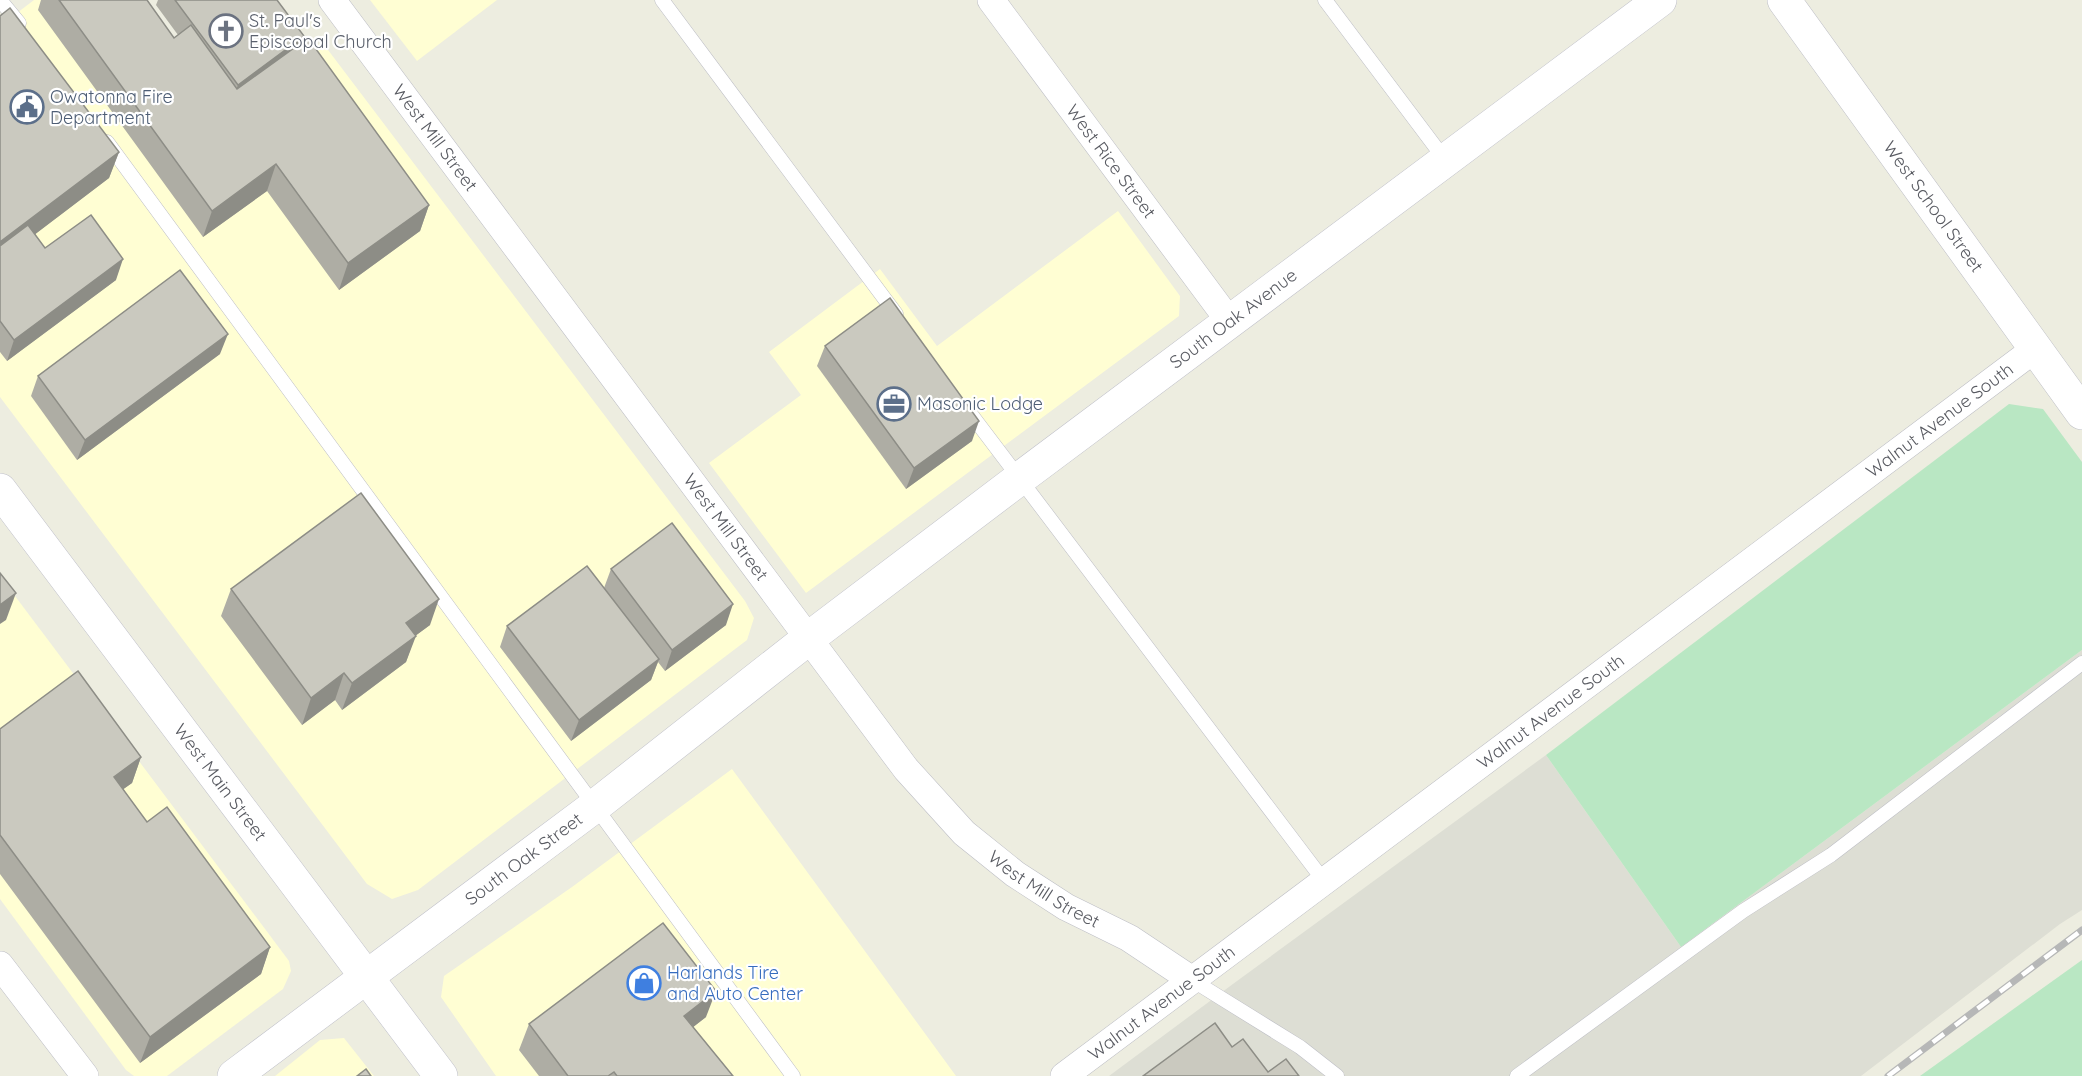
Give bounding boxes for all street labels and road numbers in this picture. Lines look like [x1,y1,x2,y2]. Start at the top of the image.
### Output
street label: West Mill Street [388,79,483,196]
street label: West Rice Street [1061,100,1161,223]
street label: West School Street [1878,136,1989,277]
street label: South Oak Avenue [1165,263,1301,373]
street label: Walnut Avenue South [1861,357,2018,482]
street label: West Mill Street [679,469,773,585]
street label: Walnut Avenue South [1472,649,1629,774]
street label: West Main Street [169,719,272,845]
street label: South Oak Street [460,807,587,910]
street label: West Mill Street [984,845,1103,933]
street label: Walnut Avenue South [1083,940,1240,1065]

